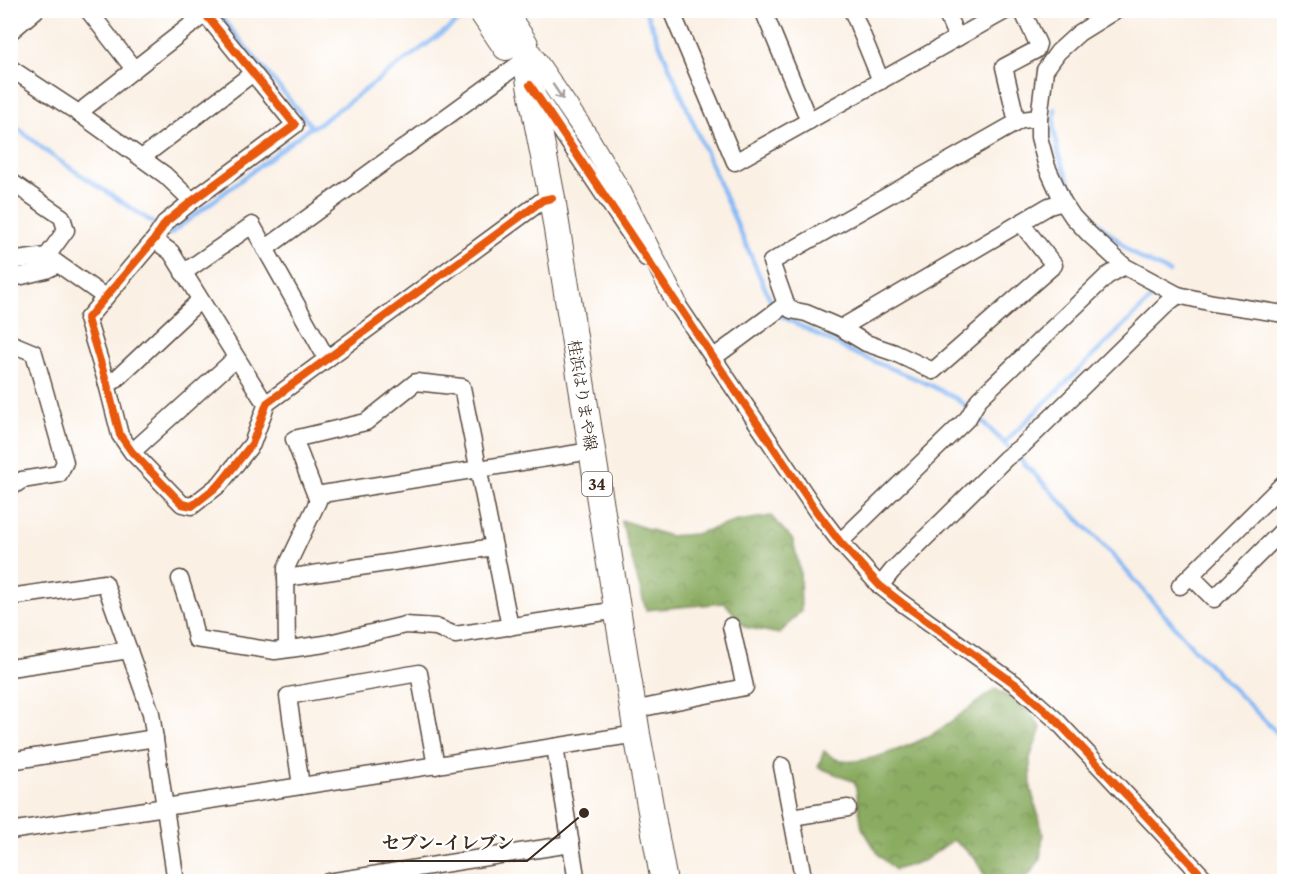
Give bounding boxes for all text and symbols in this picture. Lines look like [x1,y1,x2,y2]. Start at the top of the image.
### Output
one-way arrow [552,84,564,100]
street label: 桂浜はりまや線 [564,338,602,452]
road number: 34 [582,472,612,496]
callout: セブン-イレブン [369,825,527,861]
text: セブン-イレブン [382,832,514,854]

